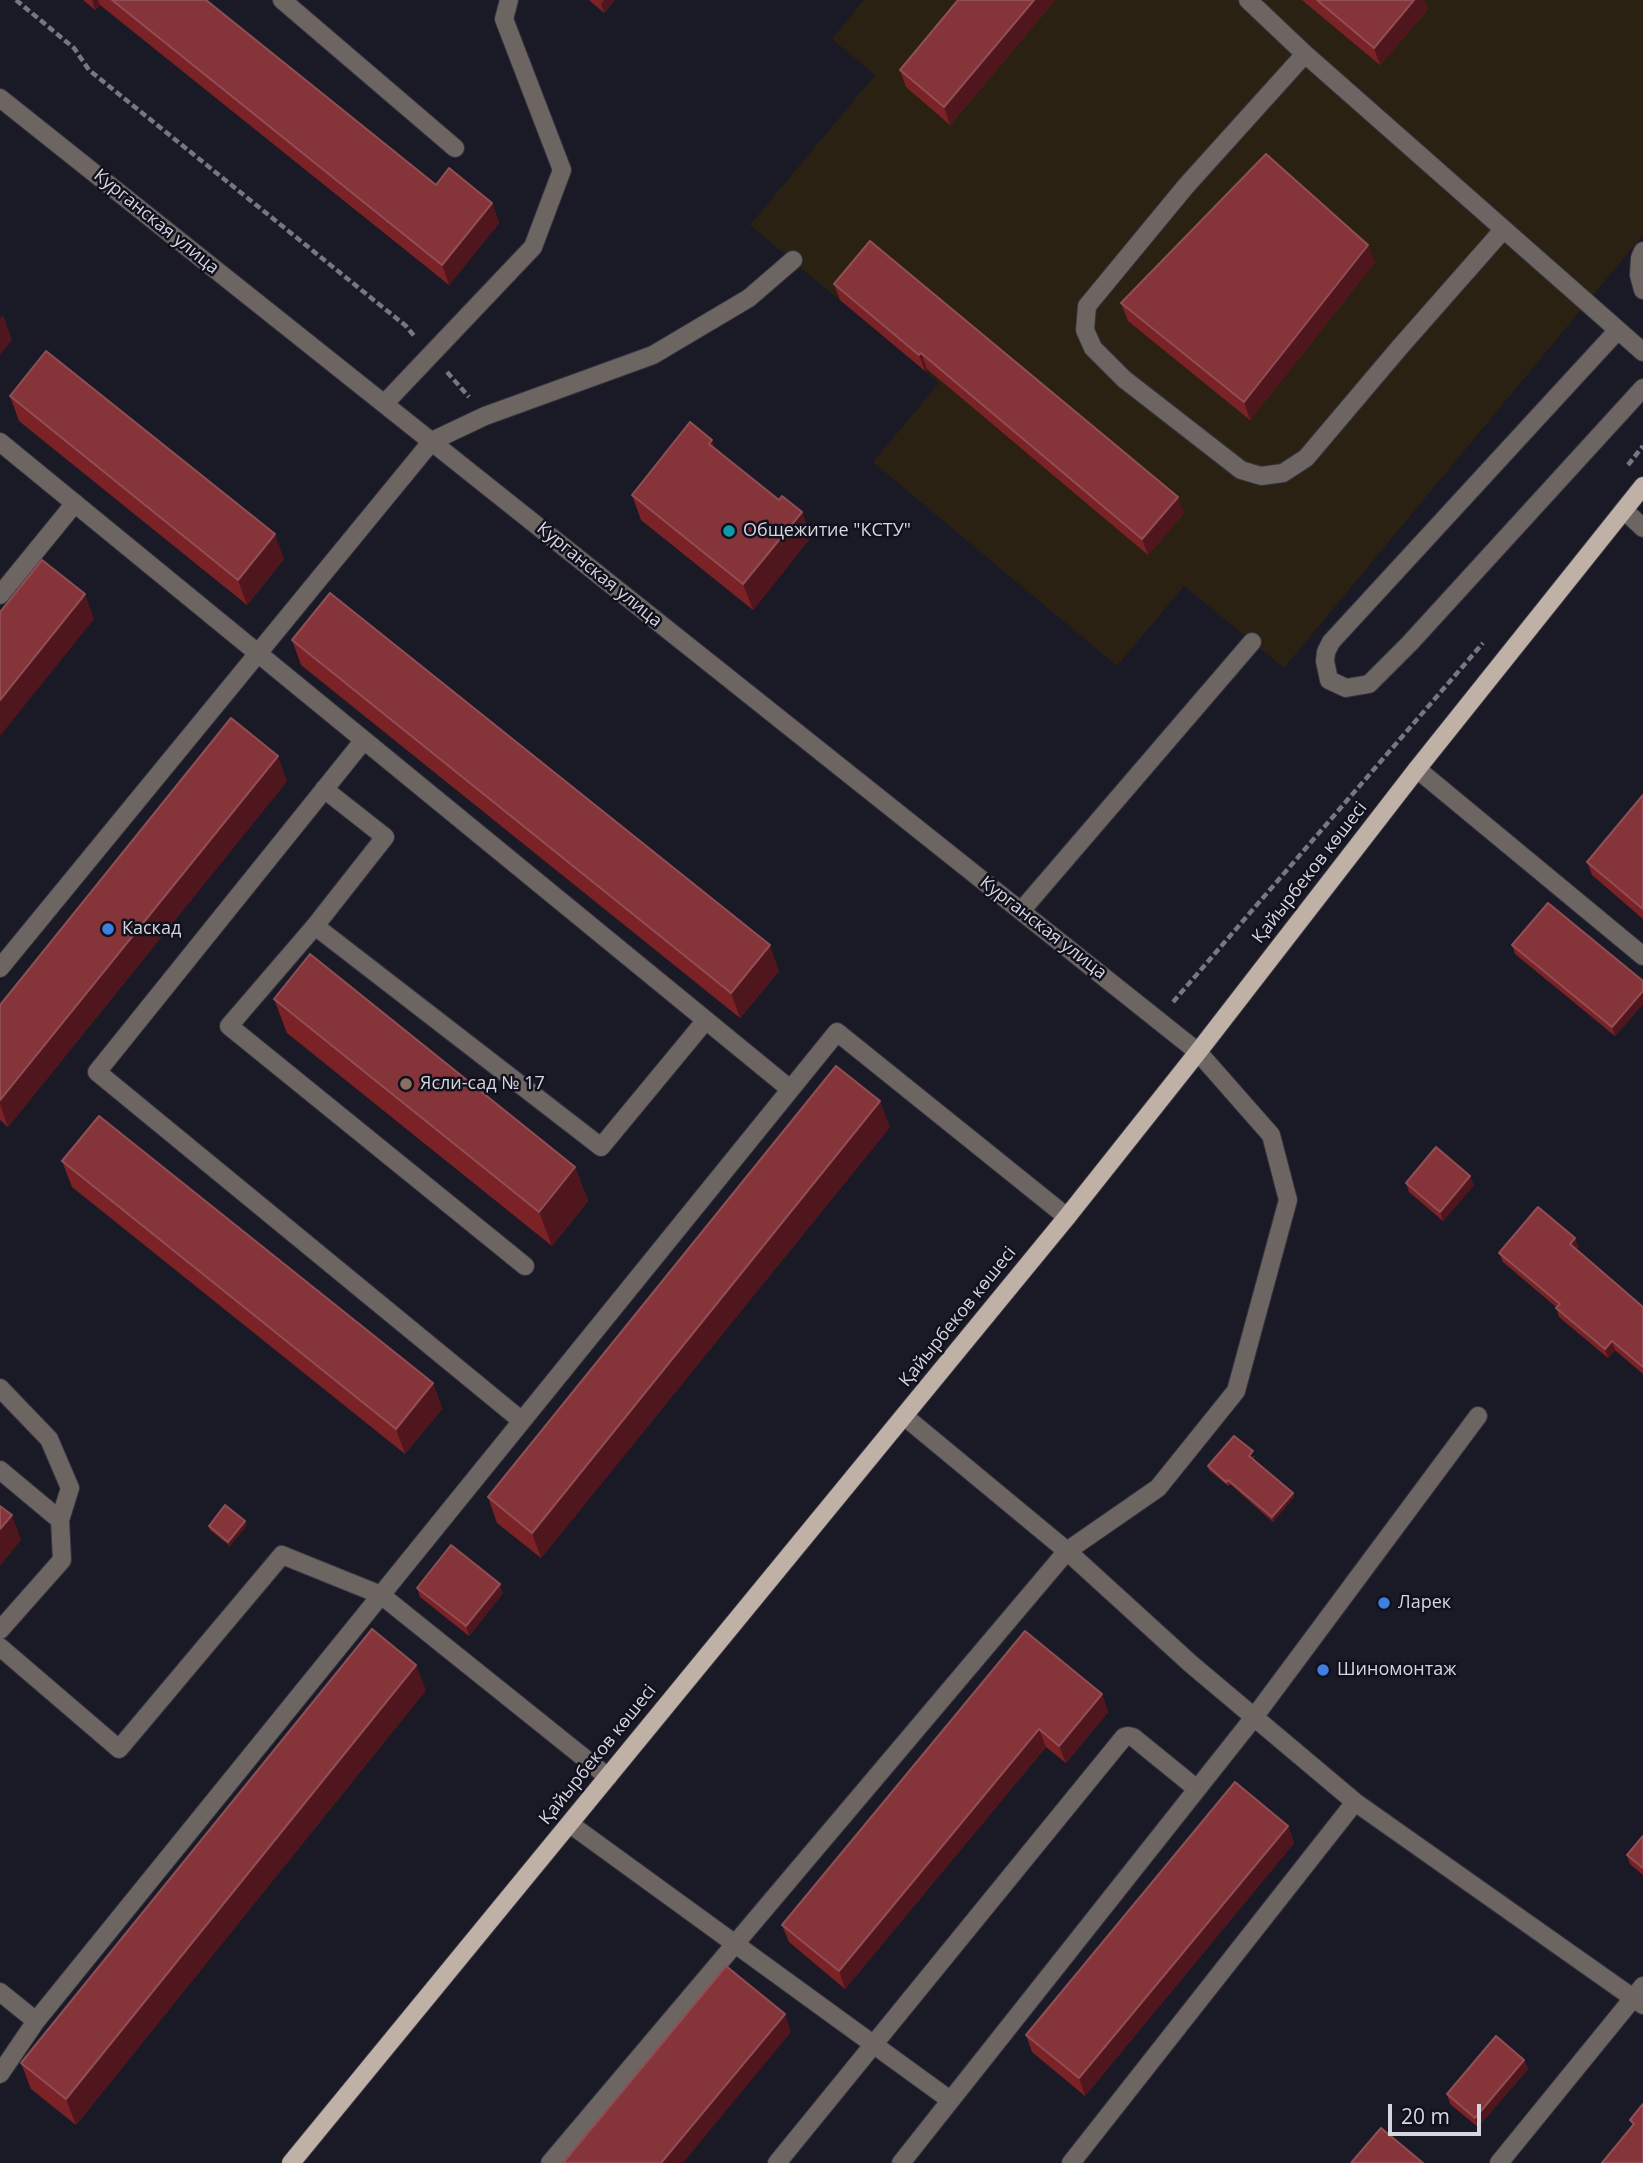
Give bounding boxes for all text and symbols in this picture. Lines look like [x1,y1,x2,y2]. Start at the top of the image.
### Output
street label: Курганская улица [89,165,223,279]
street label: Курганская улица [532,518,666,632]
place label: Общежитие "КСТУ" [743,520,911,542]
marker: Общежитие "КСТУ" [721,523,737,539]
street label: Қайырбеков көшесі [1248,798,1372,948]
street label: Курганская улица [975,872,1111,984]
place label: Каскад [122,918,181,940]
marker: Каскад [100,921,116,937]
place label: Ясли-сад № 17 [420,1073,545,1095]
marker: Ясли-сад № 17 [398,1076,414,1092]
street label: Қайырбеков көшесі [895,1243,1021,1391]
place label: Ларек [1398,1592,1451,1614]
marker: Ларек [1376,1595,1392,1611]
place label: Шиномонтаж [1337,1659,1456,1681]
marker: Шиномонтаж [1315,1662,1331,1678]
street label: Қайырбеков көшесі [535,1681,661,1829]
scale bar [1391,2090,1484,2134]
text: 20 m [1401,2102,1450,2130]

